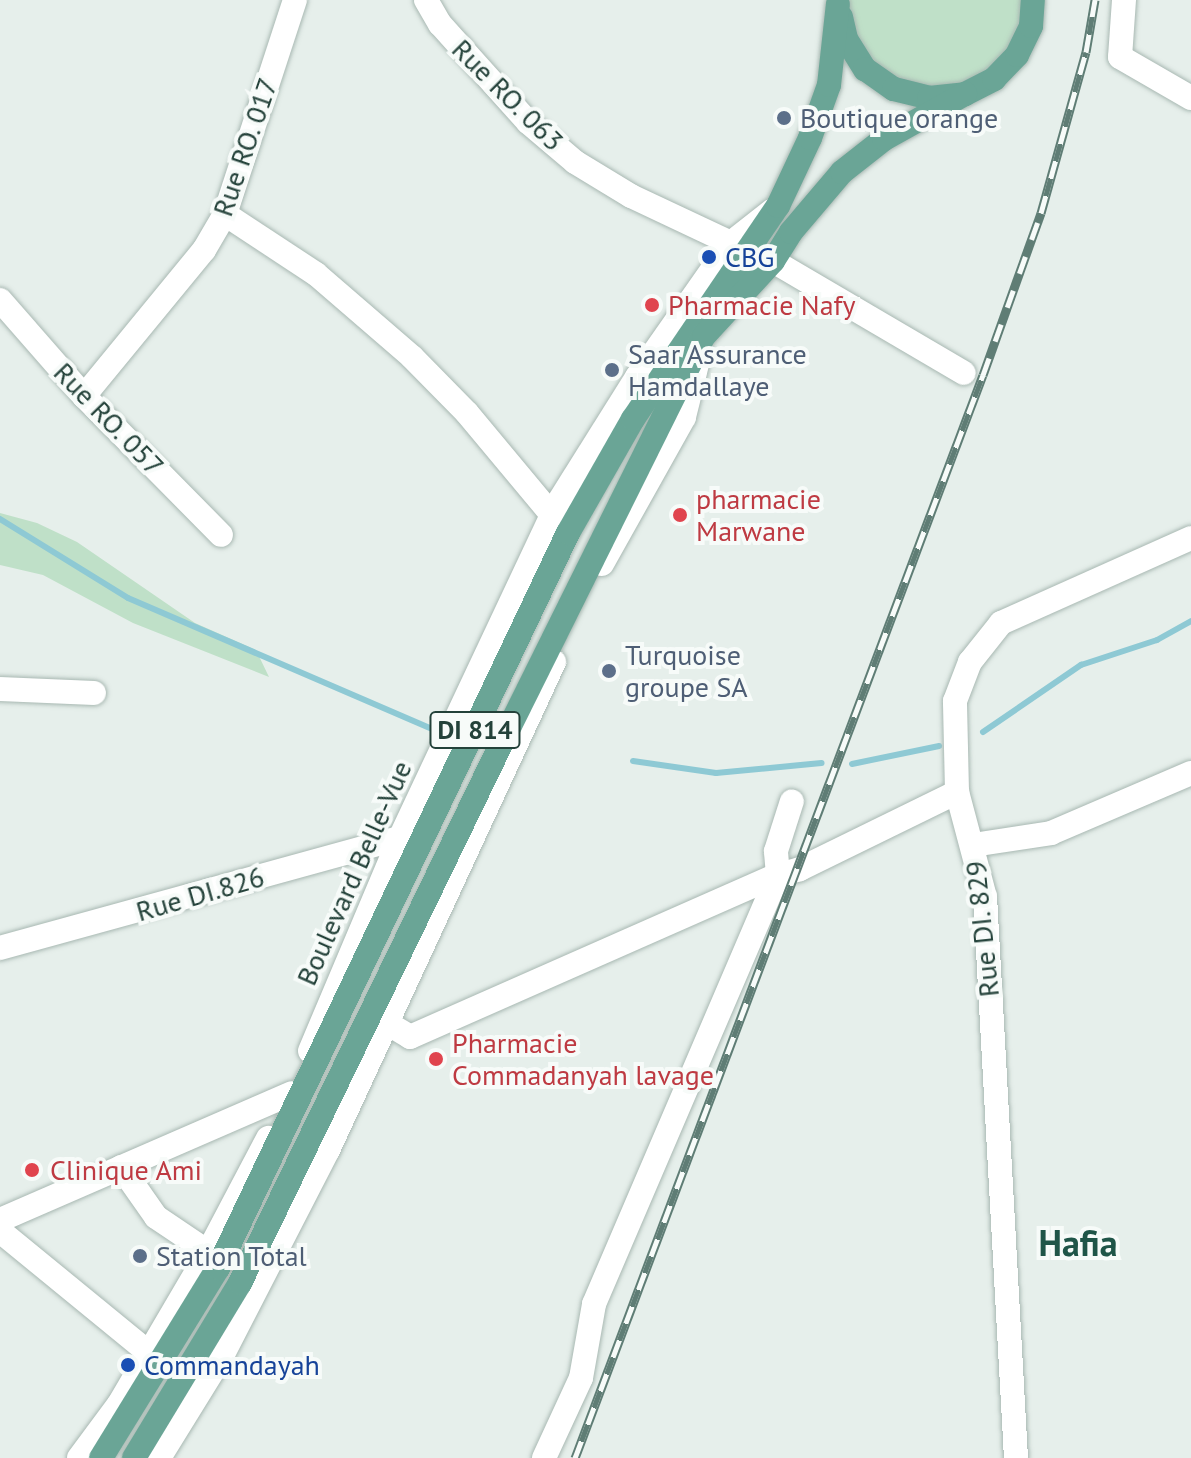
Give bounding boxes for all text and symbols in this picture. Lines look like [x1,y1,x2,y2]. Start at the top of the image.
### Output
street label: Rue RO. 063 [444,31,572,159]
street label: Rue RO. 017 [205,72,285,222]
place label: Boutique orange [800,101,998,135]
marker: Boutique orange [775,109,793,127]
place label: CBG [725,240,774,274]
marker: CBG [700,248,718,266]
place label: Pharmacie Nafy [668,288,856,322]
marker: Pharmacie Nafy [643,296,661,314]
place label: Saar Assurance Hamdallaye [628,337,808,403]
street label: Rue RO. 057 [46,355,172,483]
marker: Saar Assurance Hamdallaye [603,361,621,379]
place label: pharmacie Marwane [696,482,821,548]
marker: pharmacie Marwane [671,506,689,524]
place label: Turquoise groupe SA [625,638,748,704]
marker: Turquoise groupe SA [600,662,618,680]
road number: DI 814 [429,708,521,752]
street label: Boulevard Belle-Vue [289,756,419,990]
street label: Rue DI. 829 [958,858,1006,1000]
street label: Rue DI.826 [132,860,268,928]
place label: Pharmacie Commadanyah lavage [452,1026,714,1092]
marker: Pharmacie Commadanyah lavage [427,1050,445,1068]
place label: Clinique Ami [50,1153,203,1187]
marker: Clinique Ami [21,1159,43,1181]
district label: Hafia [1038,1221,1118,1265]
place label: Station Total [156,1239,308,1273]
marker: Station Total [131,1247,149,1265]
place label: Commandayah [144,1348,320,1382]
marker: Commandayah [119,1356,137,1374]

